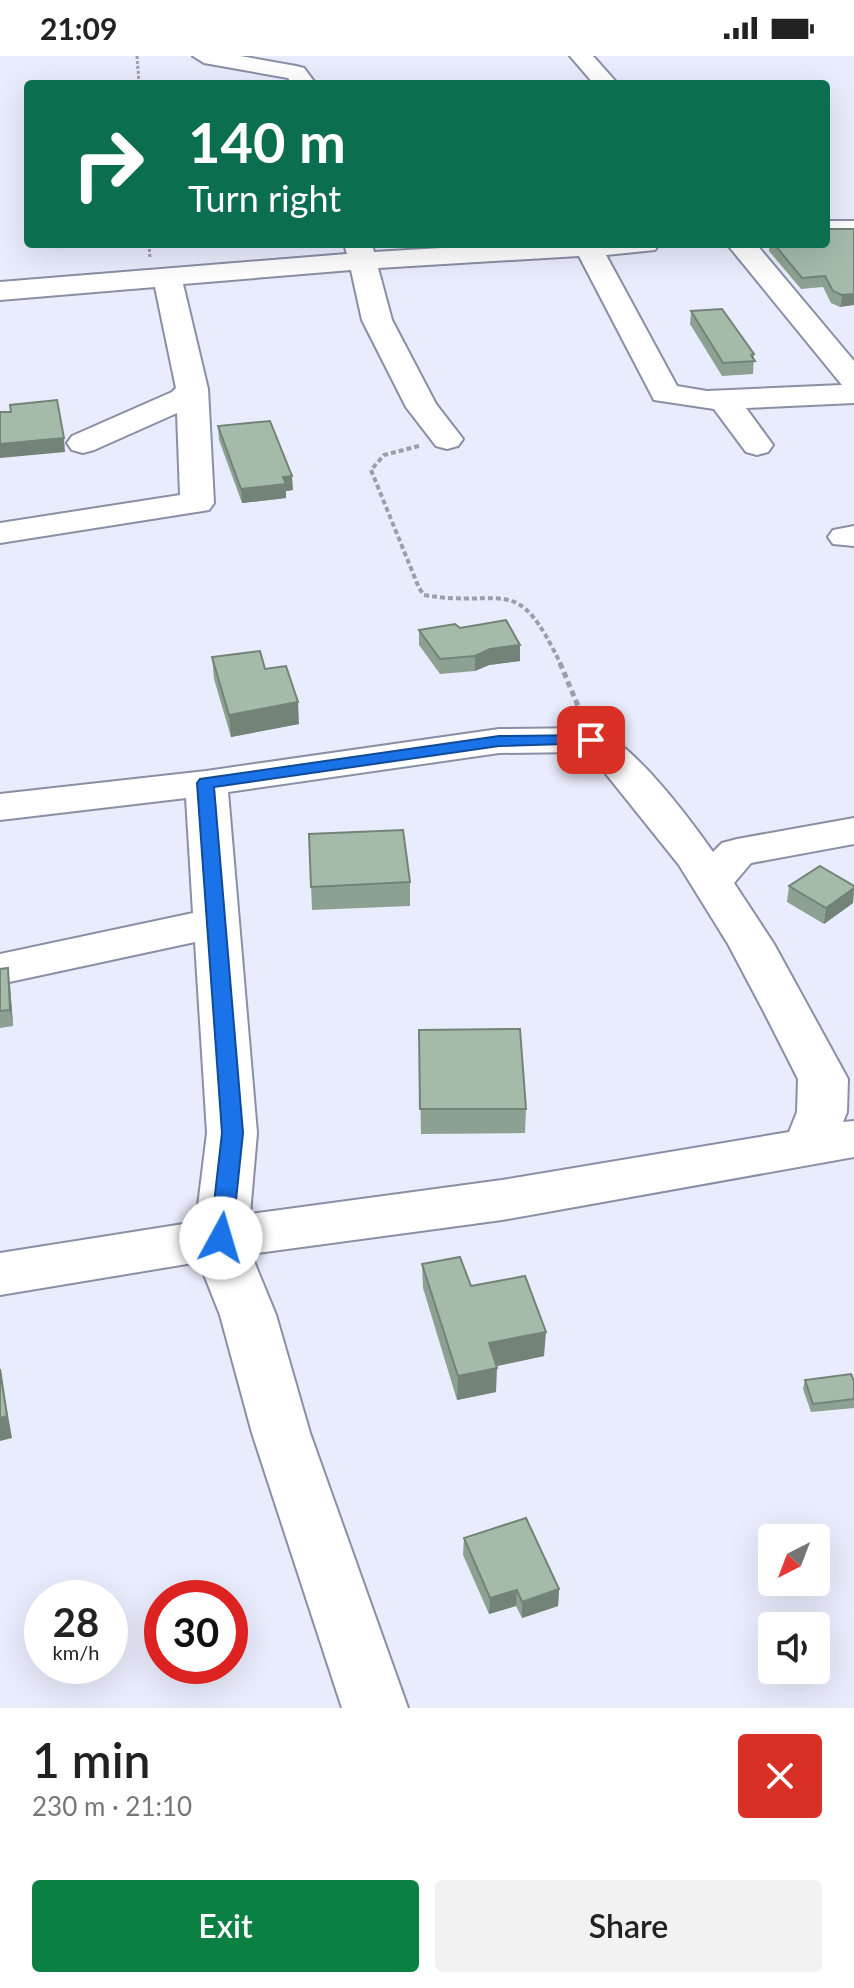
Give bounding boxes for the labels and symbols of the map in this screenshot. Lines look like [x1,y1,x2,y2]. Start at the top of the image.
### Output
pin [557,706,625,774]
position arrow [179,1196,263,1280]
north arrow [758,1524,830,1596]
speed limit sign: 30 [144,1580,248,1684]

